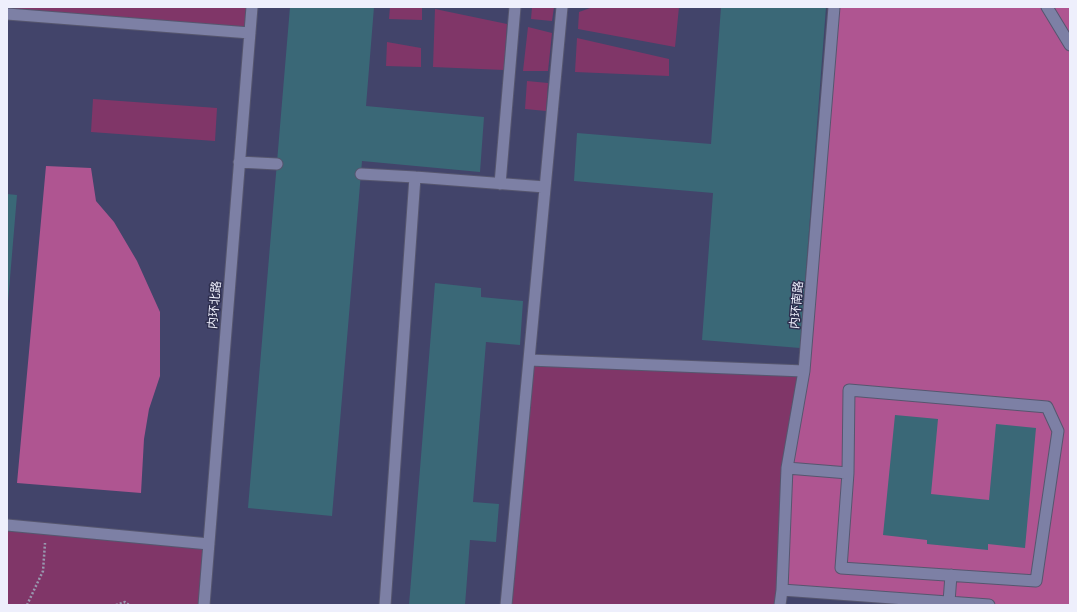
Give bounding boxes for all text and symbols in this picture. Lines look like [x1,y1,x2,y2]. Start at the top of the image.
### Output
street label: 内环北路 [206,280,224,330]
street label: 内环南路 [788,280,806,330]

